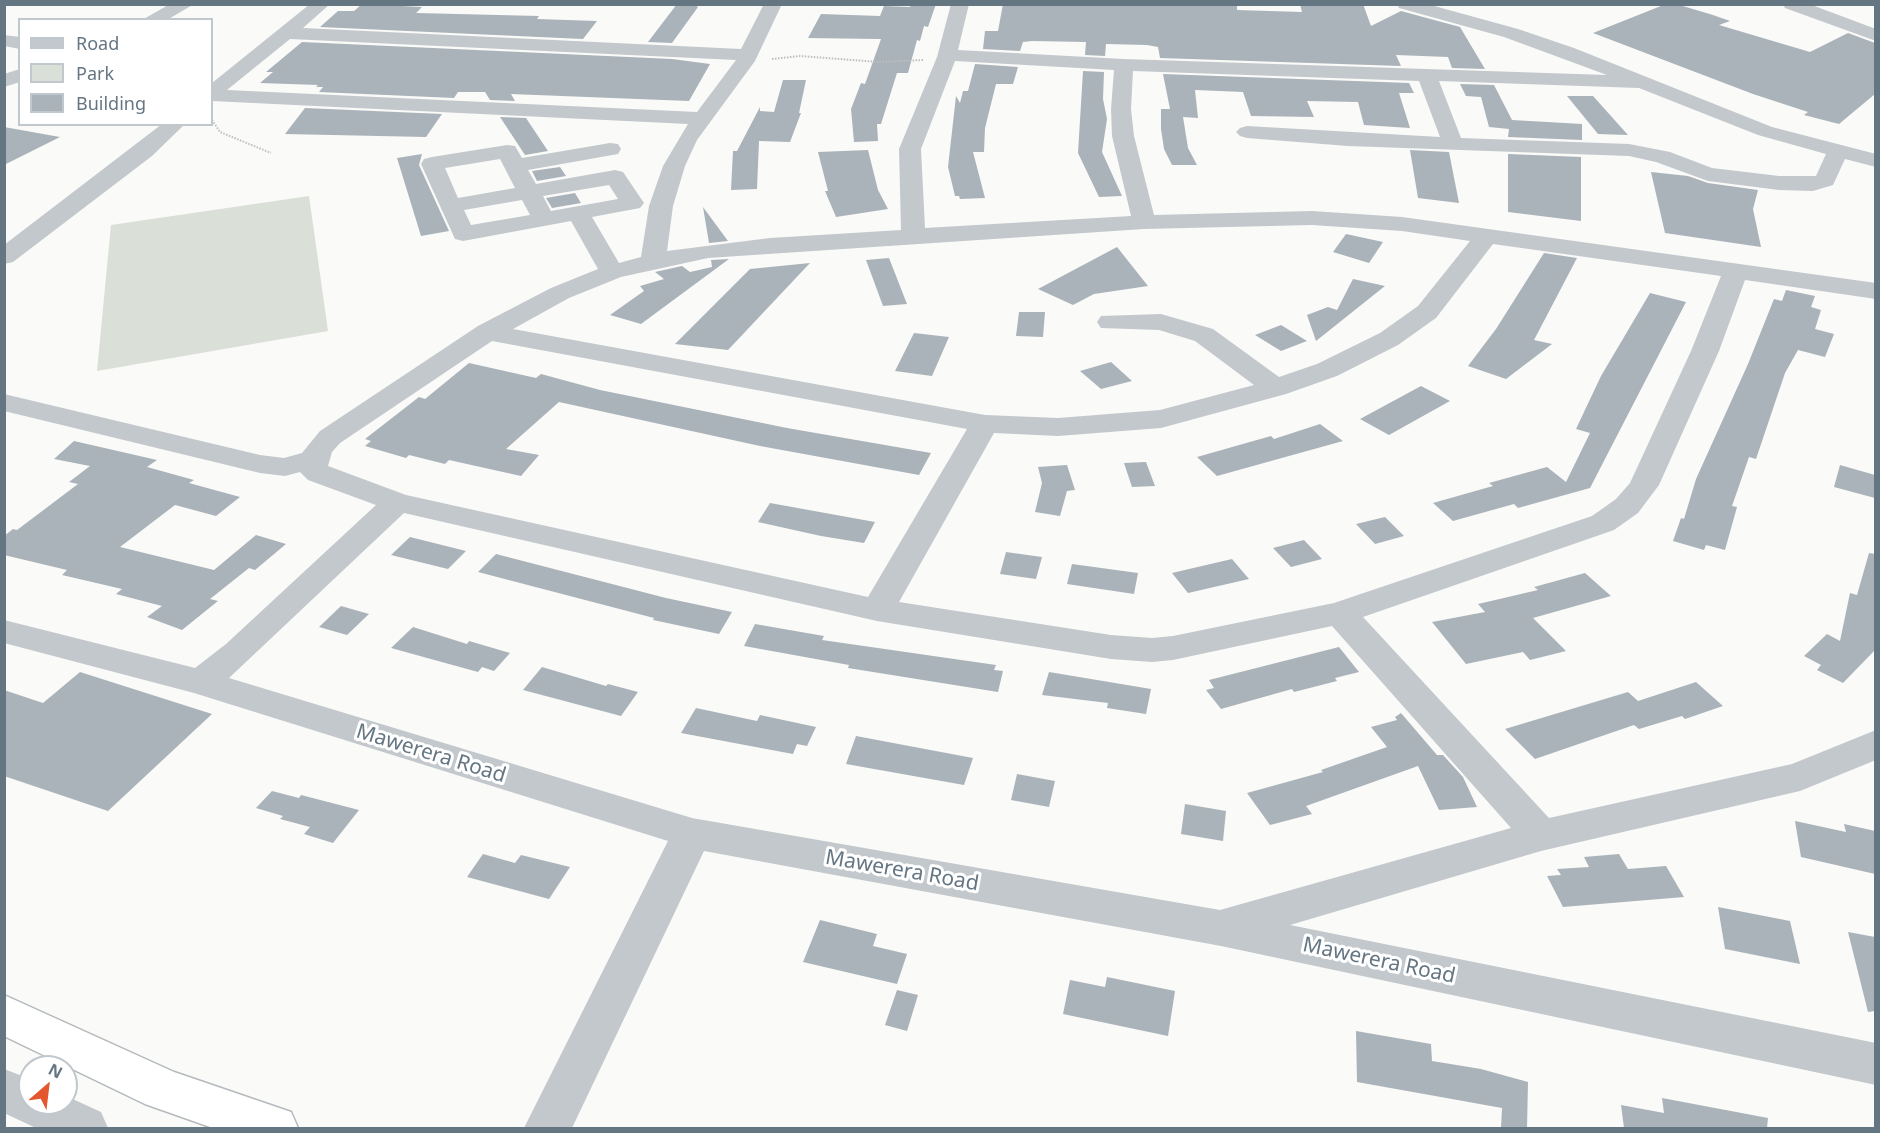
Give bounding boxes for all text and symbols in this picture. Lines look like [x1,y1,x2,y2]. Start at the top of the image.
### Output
legend [18,18,213,126]
text: Road [76,31,119,55]
text: Park [76,61,114,85]
text: Building [76,91,146,115]
street label: Mawerera Road [353,719,509,789]
street label: Mawerera Road [823,845,981,897]
street label: Mawerera Road [1300,933,1458,989]
north arrow [18,1055,78,1115]
text: N [45,1058,66,1084]

